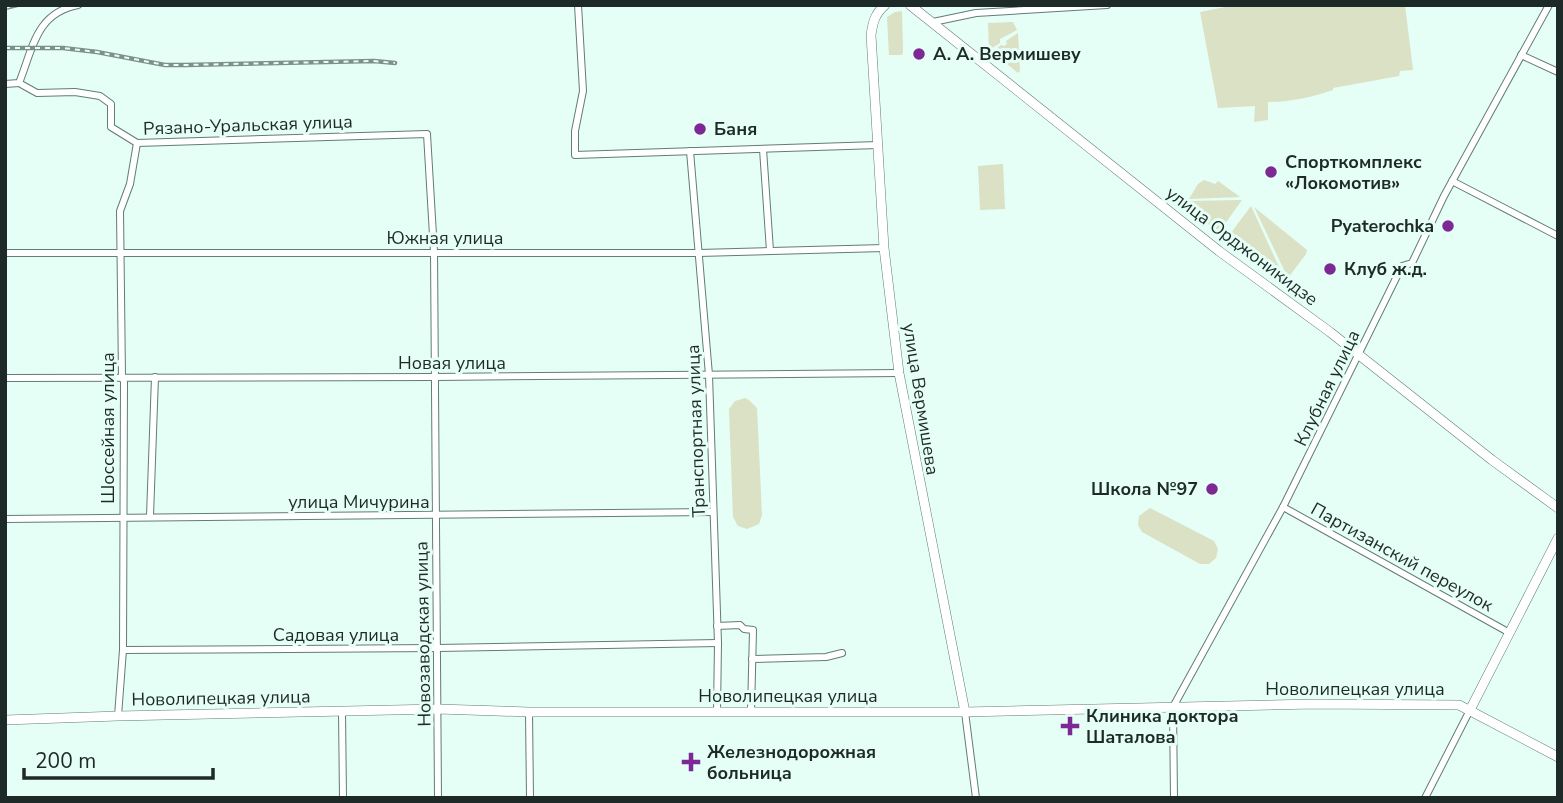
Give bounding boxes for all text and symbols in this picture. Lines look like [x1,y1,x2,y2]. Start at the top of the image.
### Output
place label: А. А. Вермишеву [933,42,1081,66]
marker: А. А. Вермишеву [911,46,927,62]
street label: Рязано-Уральская улица [143,109,353,141]
place label: Баня [714,117,757,141]
marker: Баня [692,121,708,137]
place label: Спорткомплекс «Локомотив» [1285,150,1422,195]
marker: Спорткомплекс «Локомотив» [1263,164,1279,180]
street label: улица Орджоникидзе [1161,181,1323,311]
place label: Pyaterochka [1331,214,1434,238]
marker: Pyaterochka [1440,218,1456,234]
street label: Южная улица [386,226,504,250]
place label: Клуб ж.д. [1344,257,1427,281]
marker: Клуб ж.д. [1322,261,1338,277]
street label: улица Вермишева [897,321,945,477]
street label: Клубная улица [1289,326,1365,450]
street label: Транспортная улица [681,344,711,518]
street label: Новая улица [398,351,506,375]
street label: Шоссейная улица [96,352,120,504]
place label: Школа №97 [1091,477,1198,501]
marker: Школа №97 [1204,481,1220,497]
street label: улица Мичурина [288,490,430,514]
street label: Партизанский переулок [1307,497,1498,617]
street label: Новозаводская улица [409,541,437,727]
street label: Садовая улица [273,623,399,647]
street label: Новолипецкая улица [1265,677,1445,701]
street label: Новолипецкая улица [131,684,311,712]
street label: Новолипецкая улица [698,684,878,708]
place label: Клиника доктора Шаталова [1086,704,1239,749]
marker: Клиника доктора Шаталова [1060,716,1080,736]
scale bar [24,736,214,780]
place label: Железнодорожная больница [707,740,876,785]
text: 200 m [35,747,96,775]
marker: Железнодорожная больница [681,752,701,772]

